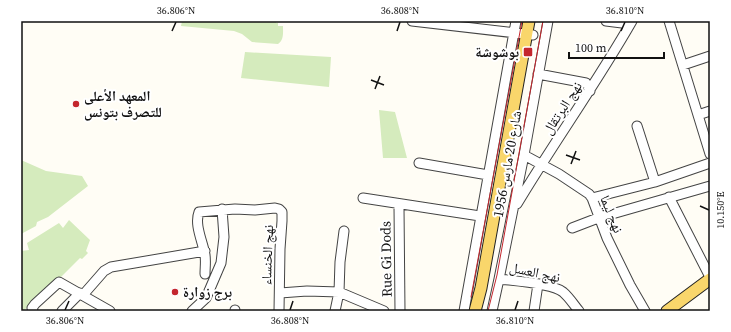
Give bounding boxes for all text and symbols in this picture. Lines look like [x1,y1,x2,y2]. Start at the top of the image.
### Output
text: 36.806°N [157,4,195,17]
text: 36.808°N [381,4,419,17]
text: 36.810°N [606,4,644,17]
scale bar [569,34,664,60]
text: 100 m [575,40,607,56]
place label: بوشوشة [475,42,519,62]
marker: بوشوشة [522,46,534,58]
street label: نهج البرتقال [537,77,587,139]
place label: المعهد الأعلى للتصرف بتونس [84,86,162,122]
marker: المعهد الأعلى للتصرف بتونس [71,99,81,109]
street label: شارع 20 مارس 1956 [488,109,526,219]
text: 10.150°E [714,191,727,229]
street label: نهج ليما [595,192,629,236]
street label: Rue Gi Dods [375,221,397,297]
street label: نهج الخنساء [256,224,278,286]
street label: نهج العسل [508,257,562,287]
place label: برج زوارة [183,282,232,302]
marker: برج زوارة [170,287,180,297]
text: 36.806°N [46,314,84,327]
text: 36.808°N [271,314,309,327]
text: 36.810°N [496,314,534,327]

